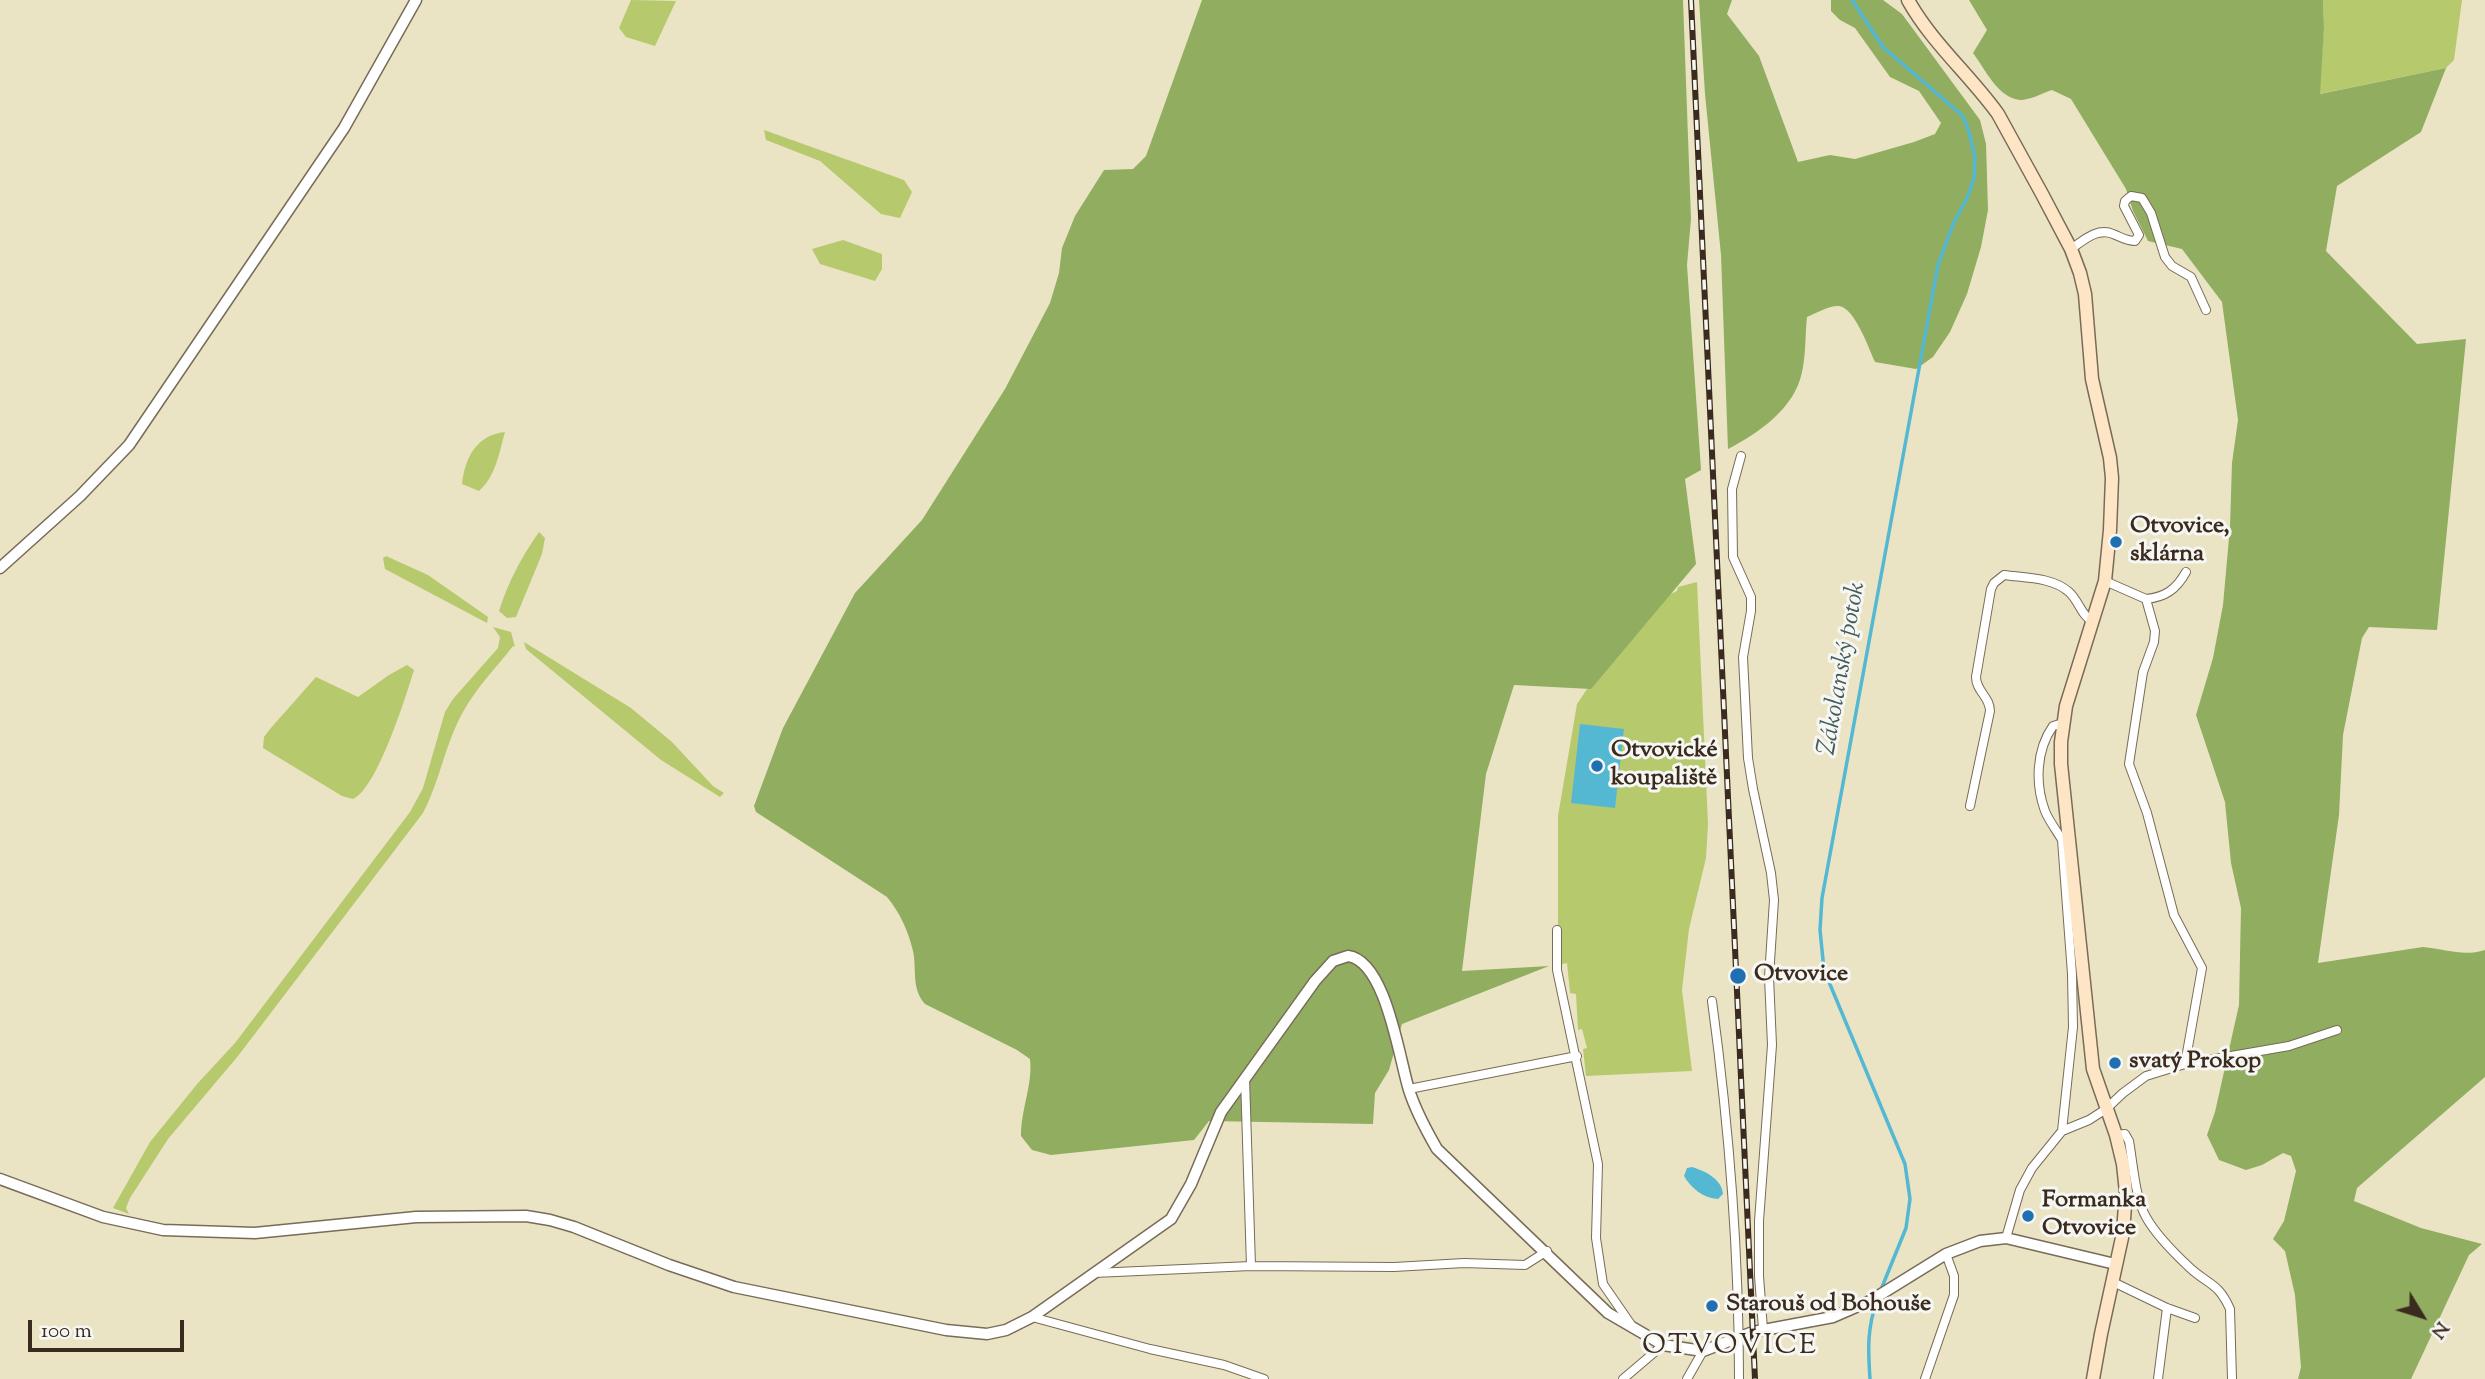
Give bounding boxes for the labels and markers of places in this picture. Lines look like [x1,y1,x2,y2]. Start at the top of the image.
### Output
place label: Otvovice, sklárna [2130,514,2230,570]
marker: Otvovice, sklárna [2108,534,2124,550]
place label: Otvovické koupaliště [1611,738,1718,794]
marker: Otvovické koupaliště [1589,758,1605,774]
place label: Otvovice [1754,962,1848,990]
marker: Otvovice [1728,966,1748,986]
place label: svatý Prokop [2129,1049,2261,1077]
marker: svatý Prokop [2107,1055,2123,1071]
place label: Formanka Otvovice [2042,1188,2146,1244]
marker: Formanka Otvovice [2020,1208,2036,1224]
place label: Starouš od Bohouše [1726,1292,1931,1320]
marker: Starouš od Bohouše [1704,1298,1720,1314]

